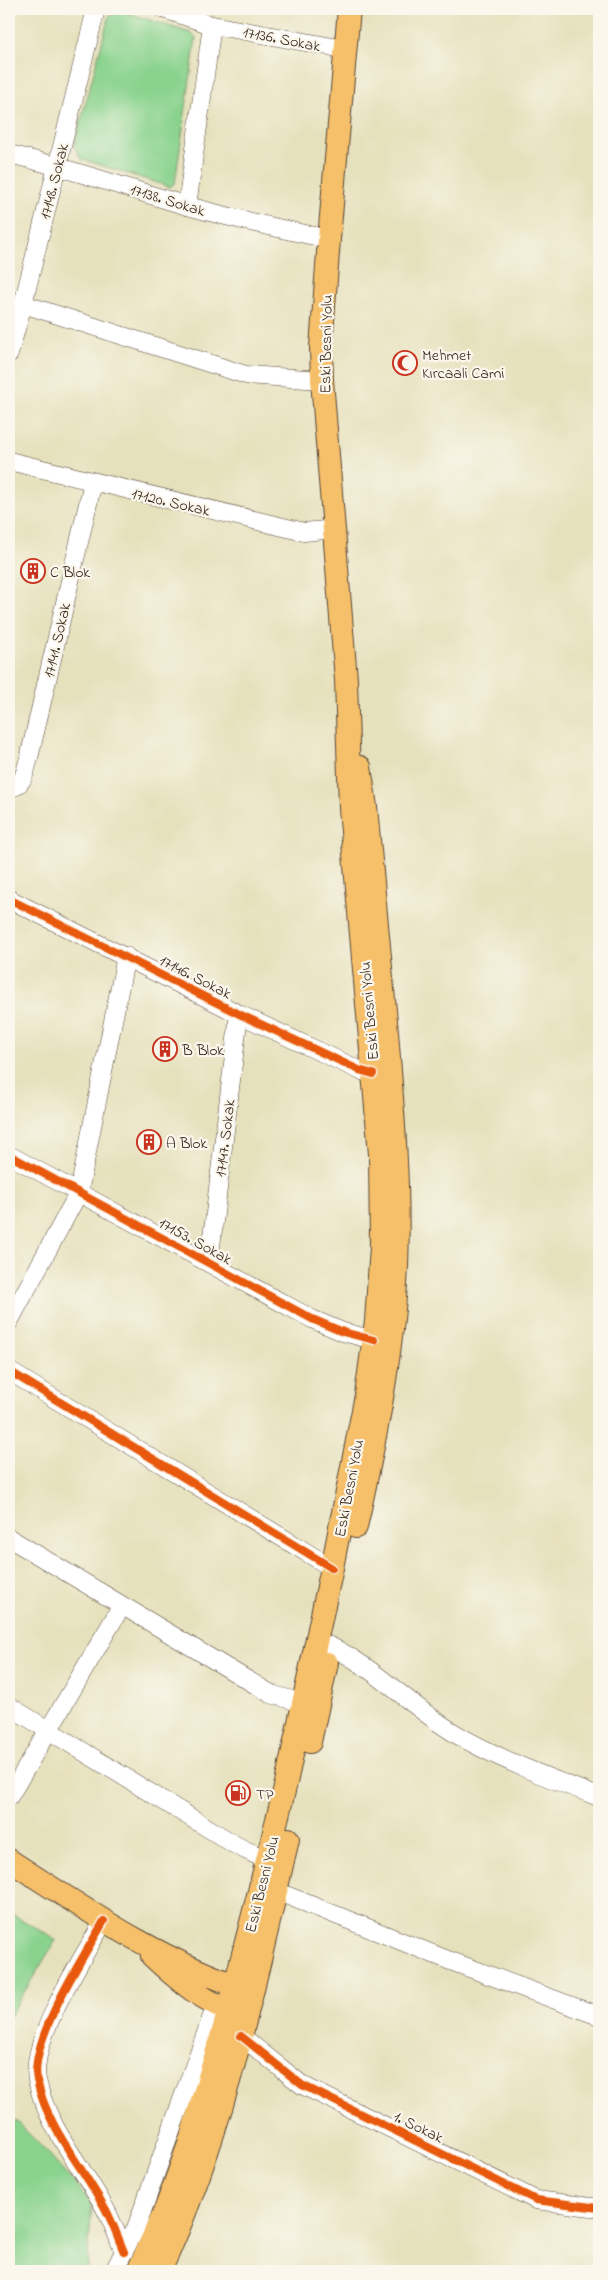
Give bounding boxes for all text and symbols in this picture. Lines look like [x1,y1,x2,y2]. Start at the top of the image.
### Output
street label: 17136. Sokak [241,21,323,59]
street label: 17148. Sokak [34,140,76,222]
street label: 17138. Sokak [127,178,209,224]
street label: Eski Besni Yolu [314,294,340,394]
place label: Mehmet Kırcaali Cami [422,344,504,386]
mosque icon: Mehmet Kırcaali Cami [392,350,418,376]
street label: 17120. Sokak [129,482,213,524]
building icon: C Blok [20,558,46,584]
place label: C Blok [50,561,91,585]
street label: 17141. Sokak [38,600,78,680]
street label: 17146. Sokak [155,949,236,1007]
street label: Eski Besni Yolu [354,960,386,1061]
building icon: B Blok [152,1036,178,1062]
place label: B Blok [181,1039,225,1063]
street label: 17147. Sokak [209,1097,243,1178]
building icon: A Blok [136,1129,162,1155]
place label: A Blok [166,1132,208,1156]
street label: 17153. Sokak [154,1212,237,1272]
street label: Eski Besni Yolu [329,1437,371,1539]
fuel station icon: TP [225,1780,251,1806]
place label: TP [256,1783,274,1807]
street label: Eski Besni Yolu [239,1834,287,1935]
street label: 1. Sokak [389,2105,448,2151]

